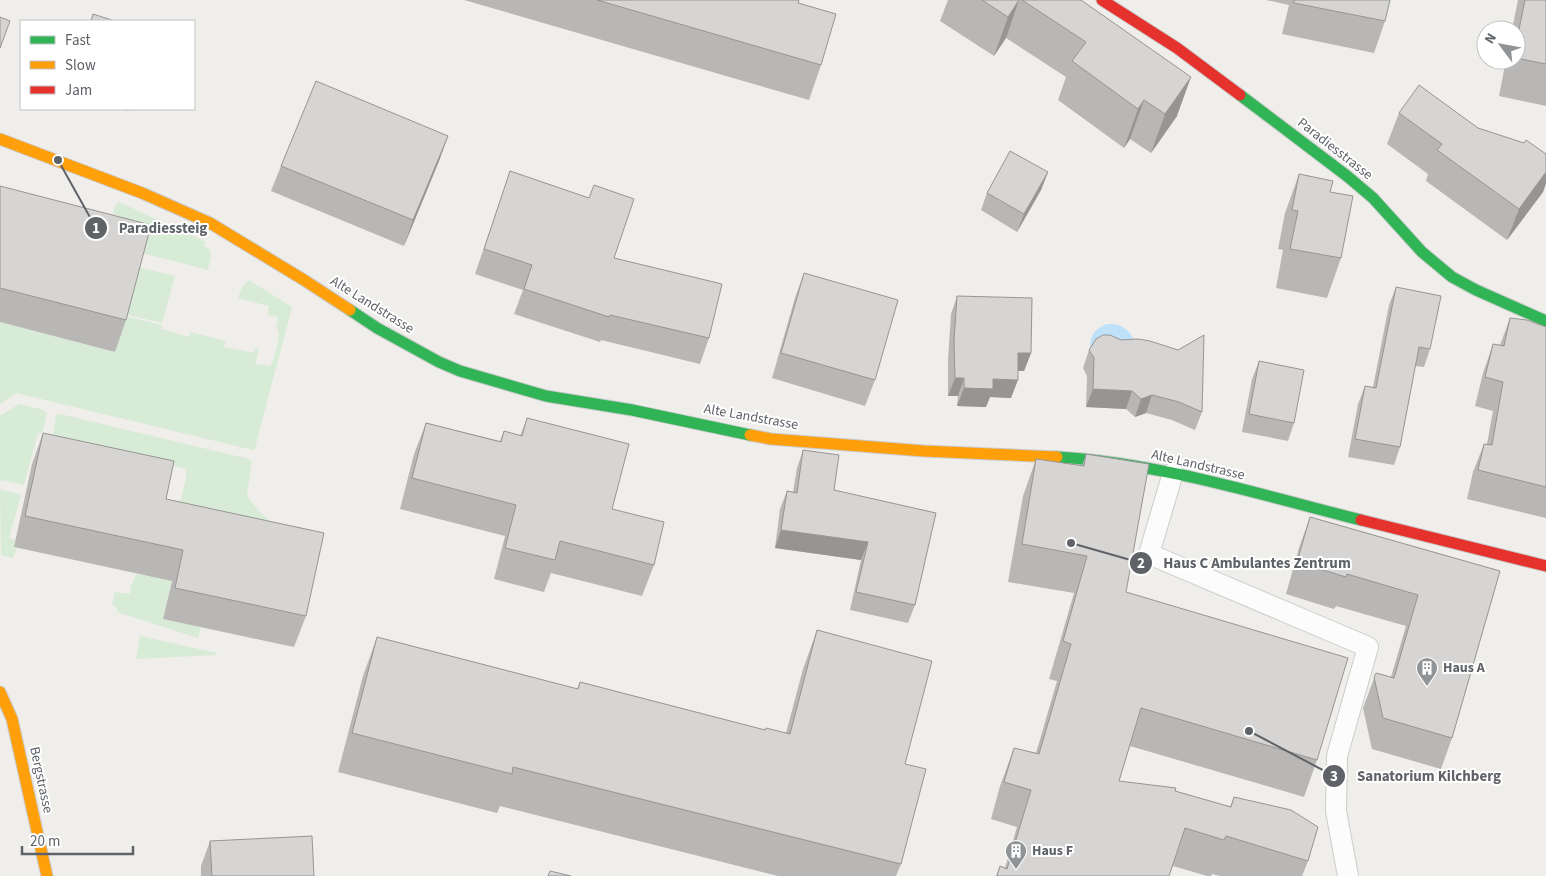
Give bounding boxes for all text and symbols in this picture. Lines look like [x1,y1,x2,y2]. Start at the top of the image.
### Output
legend [20,20,195,110]
north arrow [1476,20,1526,70]
text: N [1480,29,1502,48]
text: Fast [65,30,91,51]
text: Slow [65,55,96,76]
text: Jam [65,80,92,101]
street label: Paradiesstrasse [1293,113,1377,185]
callout: Paradiessteig [83,213,217,243]
text: 1 [92,218,100,239]
text: Paradiessteig [119,218,207,239]
street label: Alte Landstrasse [326,271,418,339]
street label: Alte Landstrasse [702,399,800,435]
street label: Alte Landstrasse [1149,445,1247,485]
callout: Haus C Ambulantes Zentrum [1128,548,1361,578]
text: 2 [1137,553,1145,574]
text: Haus C Ambulantes Zentrum [1163,553,1351,574]
building icon: Haus A [1415,656,1439,687]
place label: Haus A [1443,658,1486,678]
street label: Bergstrasse [24,745,58,815]
callout: Sanatorium Kilchberg [1322,761,1511,791]
text: 3 [1330,766,1338,787]
text: Sanatorium Kilchberg [1357,766,1501,787]
scale bar [22,824,134,856]
text: 20 m [30,831,60,852]
building icon: Haus F [1004,839,1028,870]
place label: Haus F [1032,841,1073,861]

